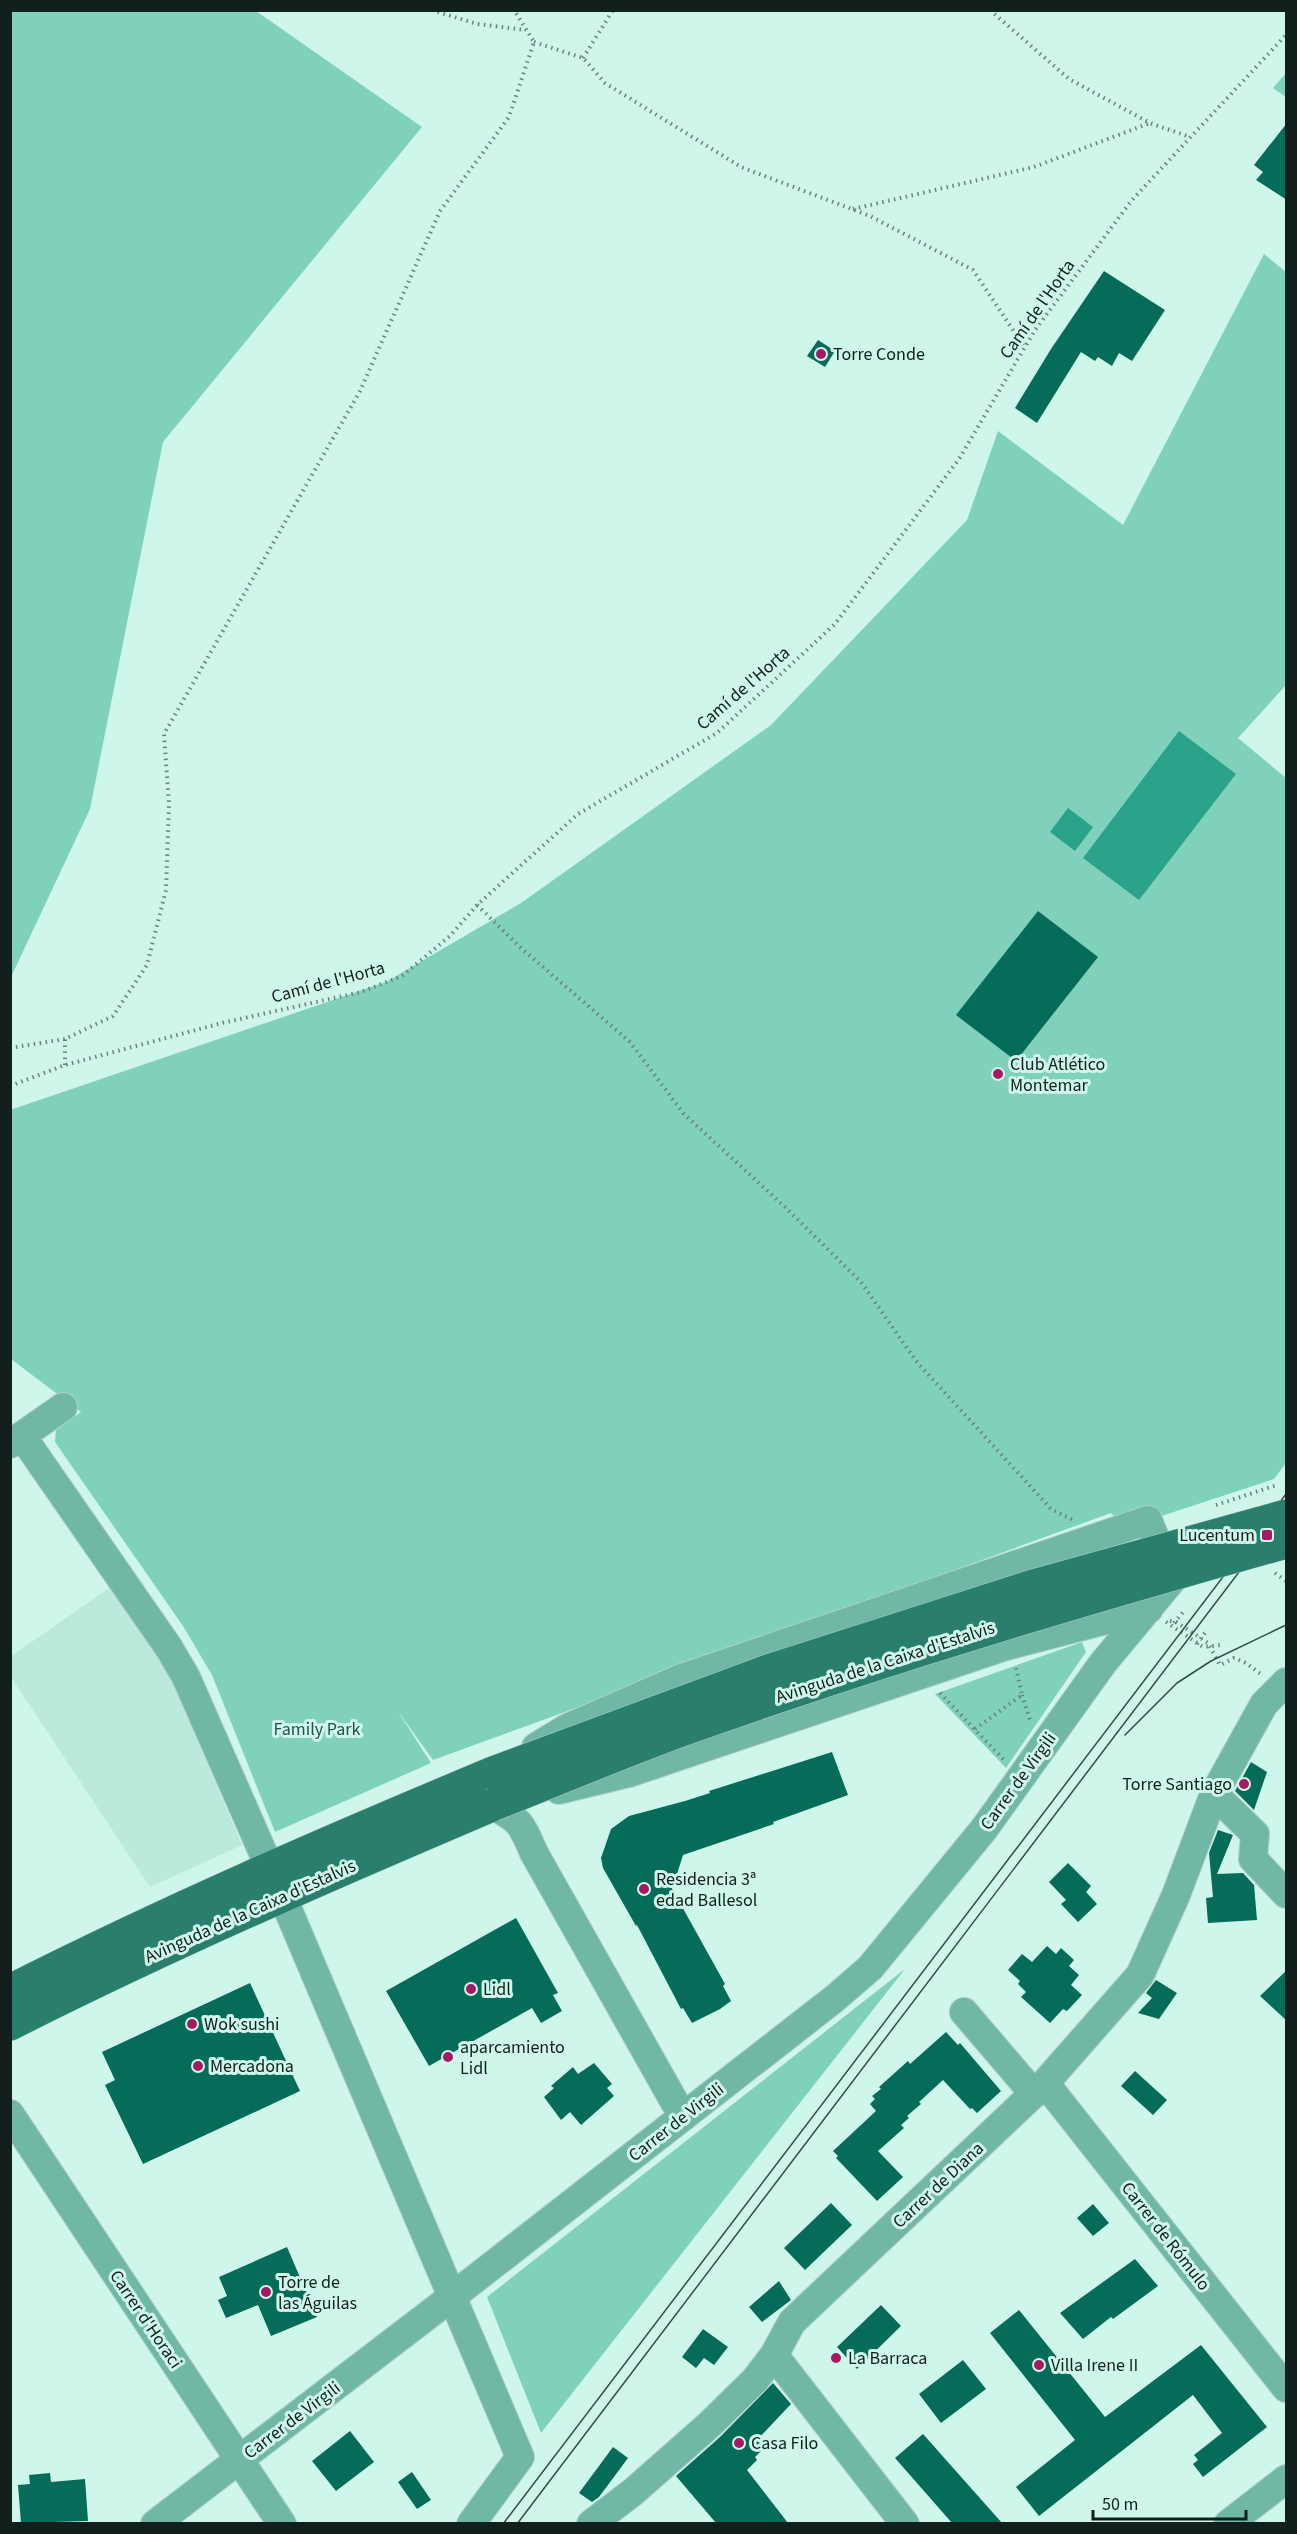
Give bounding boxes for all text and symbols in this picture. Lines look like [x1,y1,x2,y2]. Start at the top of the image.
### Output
street label: Camí de l'Horta [994,254,1081,364]
place label: Torre Conde [833,342,925,367]
marker: Torre Conde [814,347,828,361]
street label: Camí de l'Horta [691,641,795,736]
street label: Camí de l'Horta [269,955,388,1010]
place label: Club Atlético Montemar [1010,1052,1105,1098]
marker: Club Atlético Montemar [991,1067,1005,1081]
place label: Lucentum [1179,1523,1255,1548]
marker: Lucentum [1260,1528,1274,1542]
street label: Avinguda de la Caixa d'Estalvis [772,1615,998,1710]
park label: Family Park [274,1717,361,1742]
street label: Carrer de Virgili [974,1727,1062,1835]
place label: Torre Santiago [1122,1772,1232,1797]
marker: Torre Santiago [1237,1777,1251,1791]
street label: Avinguda de la Caixa d'Estalvis [141,1854,360,1969]
place label: Residencia 3ª edad Ballesol [656,1867,757,1913]
marker: Residencia 3ª edad Ballesol [637,1882,651,1896]
place label: Lidl [483,1977,511,2002]
marker: Lidl [464,1982,478,1996]
place label: Wok sushi [204,2012,280,2037]
marker: Wok sushi [185,2017,199,2031]
place label: aparcamiento Lidl [460,2035,565,2081]
marker: aparcamiento Lidl [441,2050,455,2064]
place label: Mercadona [210,2054,294,2079]
marker: Mercadona [191,2059,205,2073]
street label: Carrer de Virgili [623,2077,729,2168]
street label: Carrer de Diana [887,2137,989,2234]
street label: Carrer de Rómulo [1115,2177,1216,2296]
street label: Carrer d'Horaci [103,2265,188,2373]
place label: Torre de las Águilas [278,2270,357,2316]
marker: Torre de las Águilas [259,2285,273,2299]
place label: La Barraca [848,2346,927,2371]
marker: La Barraca [829,2351,843,2365]
place label: Villa Irene II [1051,2353,1138,2378]
marker: Villa Irene II [1032,2358,1046,2372]
street label: Carrer de Virgili [239,2376,346,2465]
place label: Casa Filo [751,2431,818,2456]
marker: Casa Filo [732,2436,746,2450]
scale bar [1093,2483,1246,2521]
text: 50 m [1102,2492,1138,2517]

